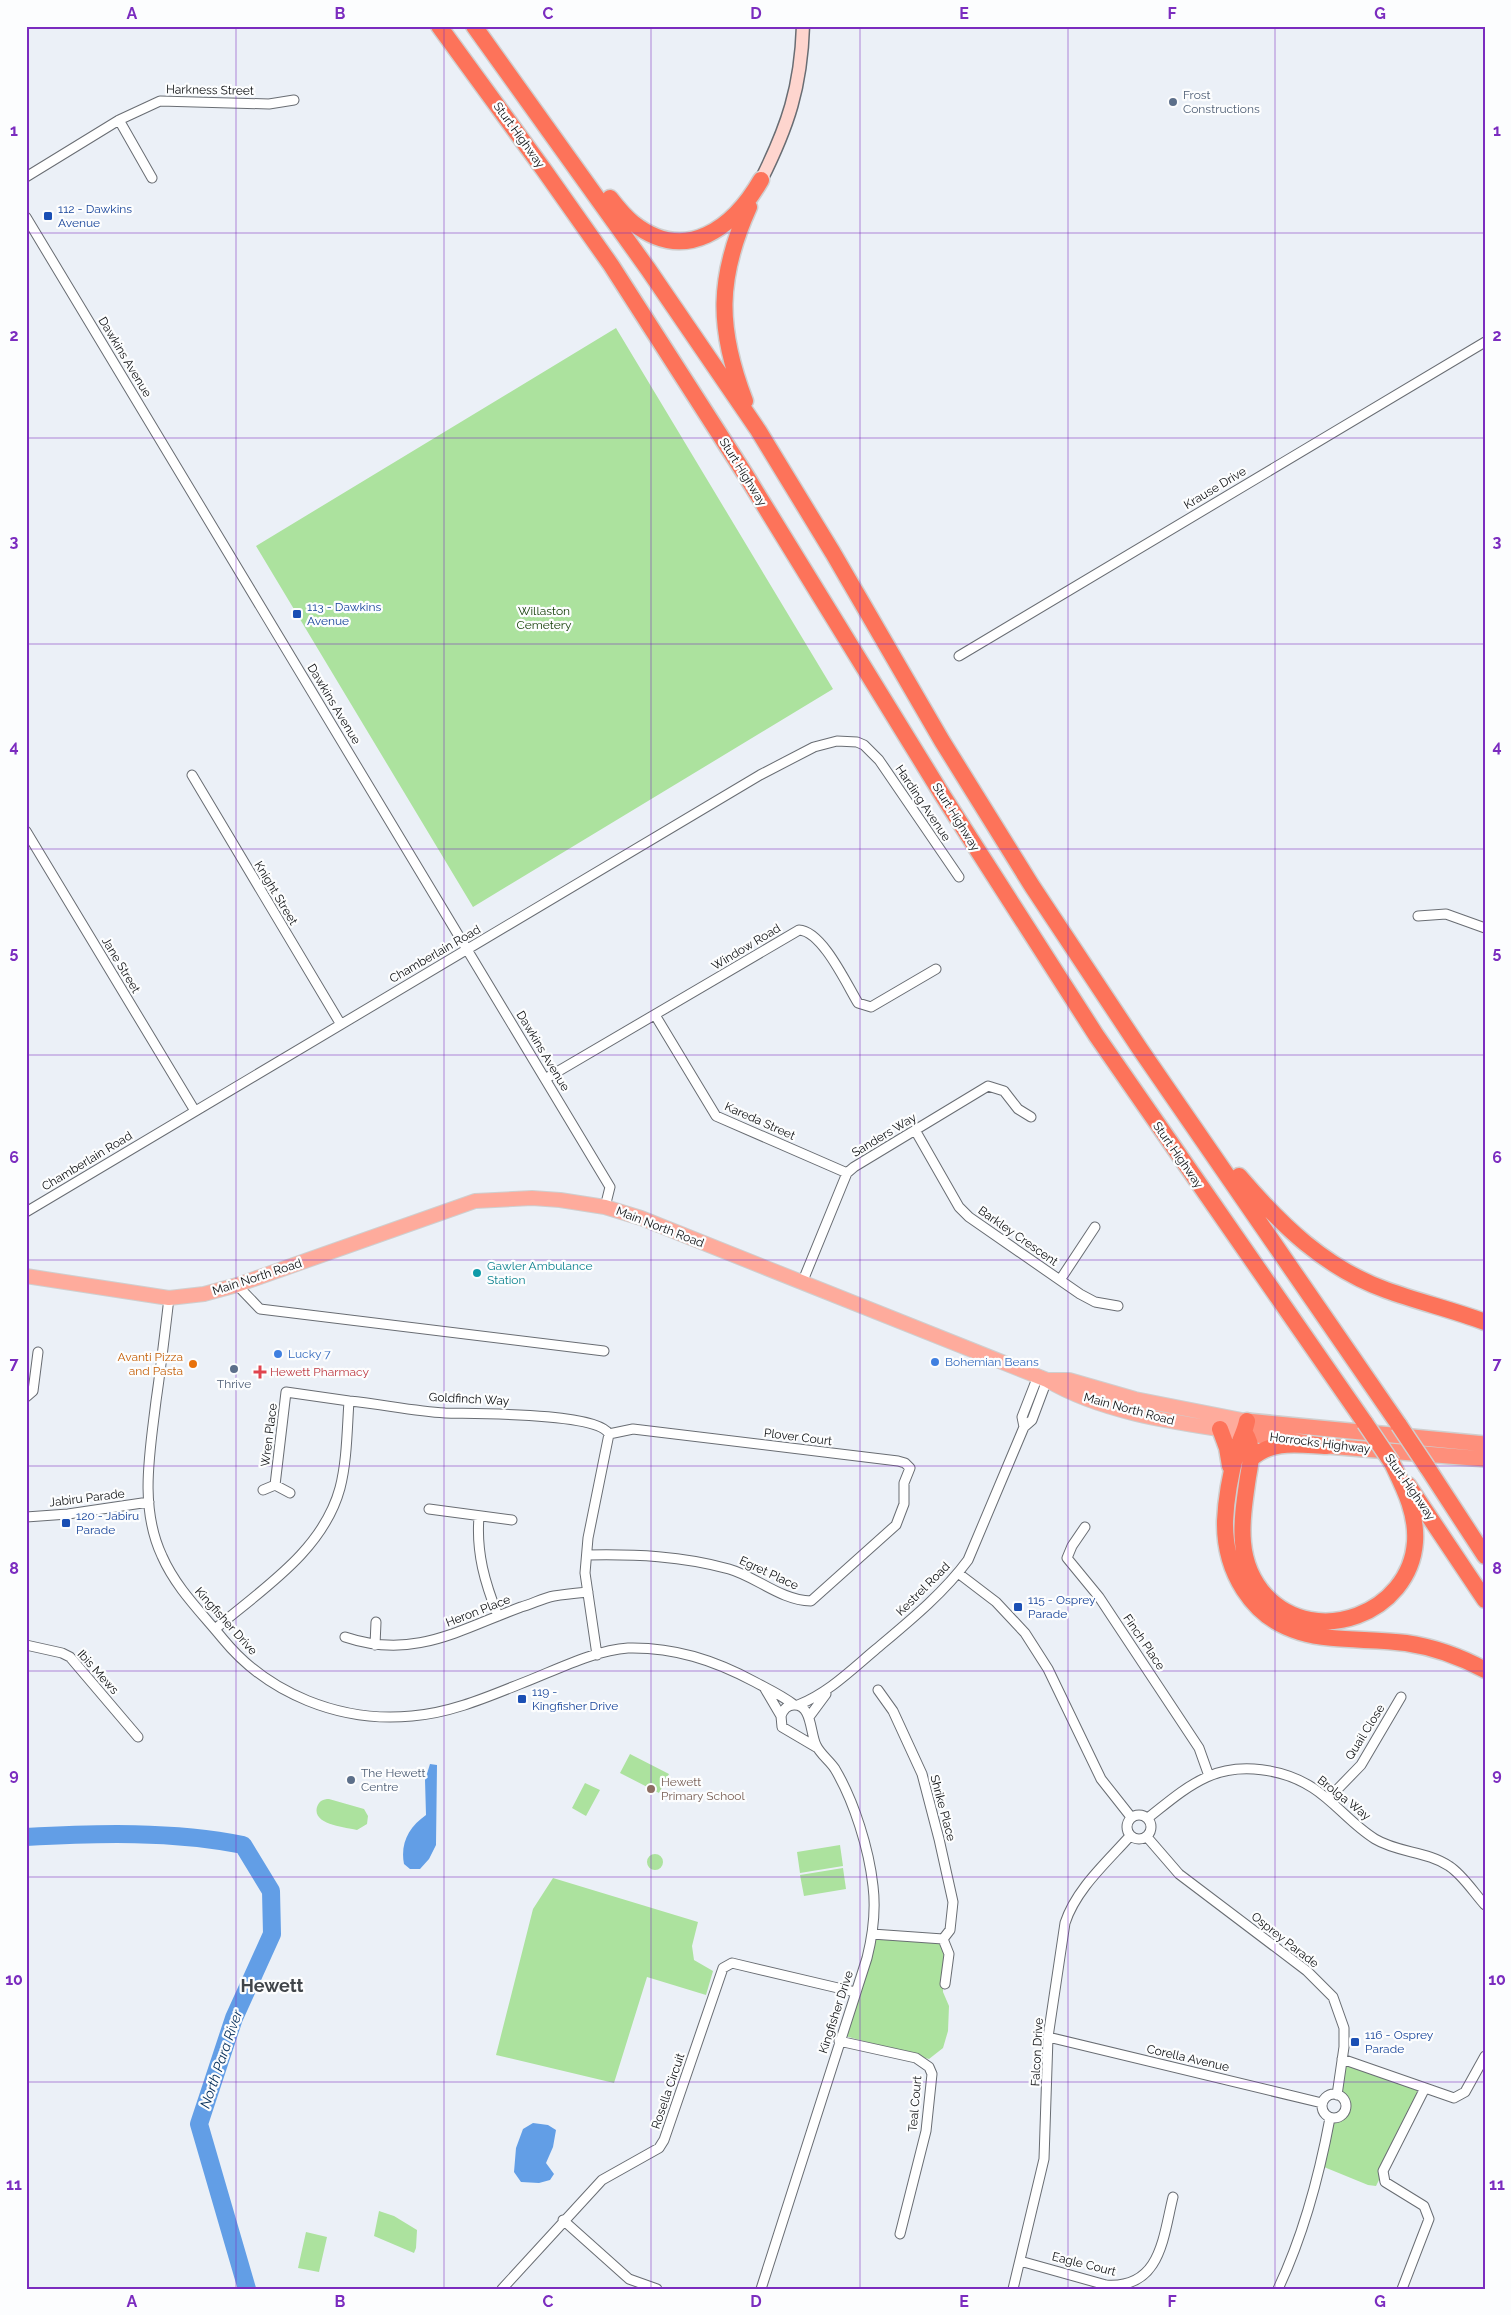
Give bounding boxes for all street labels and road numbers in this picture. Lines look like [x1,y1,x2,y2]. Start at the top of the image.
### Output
street label: Harkness Street [166,82,254,98]
street label: Sturt Highway [490,99,548,171]
street label: Dawkins Avenue [96,314,154,400]
street label: Sturt Highway [716,435,770,509]
street label: Krause Drive [1181,464,1249,512]
street label: Dawkins Avenue [305,661,363,747]
street label: Harding Avenue [892,762,954,844]
street label: Sturt Highway [929,780,983,854]
street label: Knight Street [251,859,301,927]
street label: Window Road [709,921,783,973]
street label: Chamberlain Road [387,922,483,986]
street label: Jane Street [99,935,143,995]
street label: Dawkins Avenue [514,1008,572,1094]
street label: Kareda Street [723,1099,797,1143]
street label: Sanders Way [849,1110,919,1160]
street label: Sturt Highway [1150,1119,1206,1191]
street label: Chamberlain Road [39,1129,135,1193]
street label: Barkley Crescent [975,1203,1061,1269]
street label: Main North Road [614,1204,706,1250]
street label: Main North Road [211,1256,303,1298]
street label: Goldfinch Way [428,1390,510,1408]
street label: Main North Road [1082,1390,1176,1428]
street label: Wren Place [258,1402,280,1468]
street label: Plover Court [763,1426,833,1448]
street label: Horrocks Highway [1269,1430,1372,1456]
street label: Sturt Highway [1382,1451,1438,1523]
street label: Jabiru Parade [49,1486,125,1510]
street label: Egret Place [737,1553,801,1593]
street label: Kestrel Road [893,1559,953,1619]
street label: Kingfisher Drive [192,1584,260,1658]
street label: Heron Place [444,1592,512,1630]
street label: Finch Place [1120,1611,1168,1673]
street label: Ibis Mews [75,1647,122,1697]
street label: Quail Close [1342,1702,1388,1762]
street label: Shrike Place [927,1773,959,1843]
street label: Brolga Way [1315,1773,1374,1823]
street label: Osprey Parade [1249,1909,1321,1971]
street label: Kingfisher Drive [816,1969,856,2055]
street label: Falcon Drive [1028,2017,1046,2087]
street label: Corella Avenue [1145,2042,1231,2074]
street label: Rosella Circuit [649,2051,687,2131]
street label: Teal Court [906,2075,924,2133]
street label: Eagle Court [1051,2249,1117,2279]

